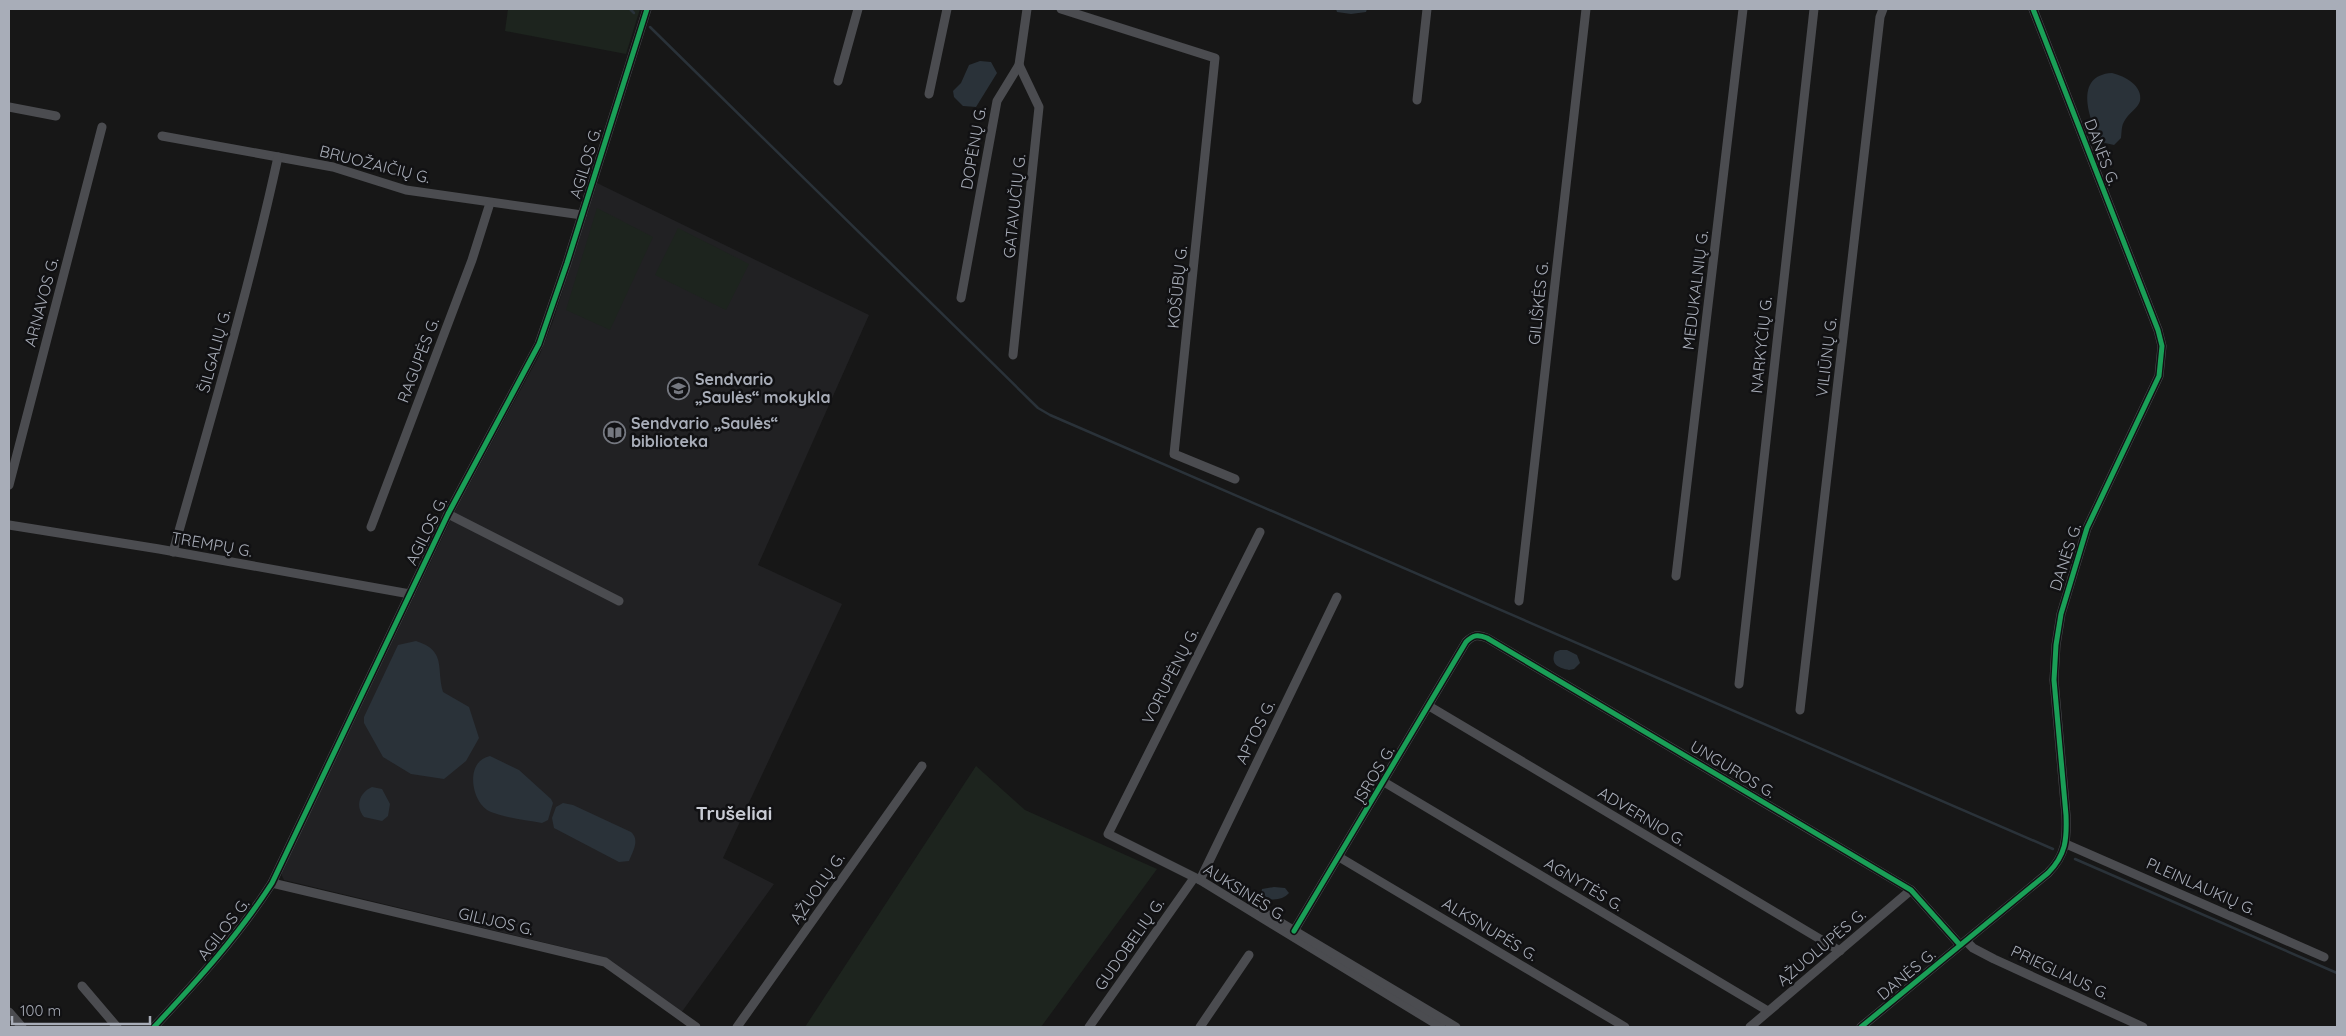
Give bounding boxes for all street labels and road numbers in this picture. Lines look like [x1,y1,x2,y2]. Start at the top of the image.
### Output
street label: DOPĖNŲ G. [956,105,990,191]
street label: DANĖS G. [2080,116,2124,188]
street label: AGILOS G. [565,125,605,201]
street label: BRUOŽAIČIŲ G. [317,141,433,187]
street label: GATAVUČIŲ G. [999,153,1029,259]
street label: MEDUKALNIŲ G. [1678,229,1712,351]
street label: KOŠŪBŲ G. [1163,244,1191,329]
street label: ARNAVOS G. [19,255,63,349]
street label: GILIŠKĖS G. [1524,260,1552,346]
street label: NARKYČIŲ G. [1746,296,1776,394]
street label: ŠILGALIŲ G. [193,307,235,395]
street label: RAGUPĖS G. [393,315,443,405]
street label: VILIŪNŲ G. [1811,316,1841,398]
street label: AGILOS G. [401,494,451,568]
street label: DANĖS G. [2045,521,2085,593]
street label: TREMPŲ G. [170,527,254,561]
street label: VORUPĖNŲ G. [1137,625,1203,727]
street label: APTOS G. [1231,697,1279,767]
street label: UNGUROS G. [1687,736,1779,802]
street label: ĮSROS G. [1349,742,1399,806]
street label: ADVERNIO G. [1595,782,1689,850]
street label: ĄŽUOLŲ G. [785,848,849,927]
street label: AGNYTĖS G. [1541,853,1627,915]
street label: PLEINLAUKIŲ G. [2143,853,2259,919]
street label: AUKSINĖS G. [1200,859,1290,925]
street label: ALKSNUPĖS G. [1439,893,1541,965]
street label: AGILOS G. [193,894,254,964]
street label: GUDOBELIŲ G. [1090,894,1168,994]
street label: GILIJOS G. [457,903,536,939]
street label: ĄŽUOLUPĖS G. [1772,904,1870,990]
street label: PRIEGLIAUS G. [2008,941,2112,1003]
street label: DANĖS G. [1873,944,1939,1004]

